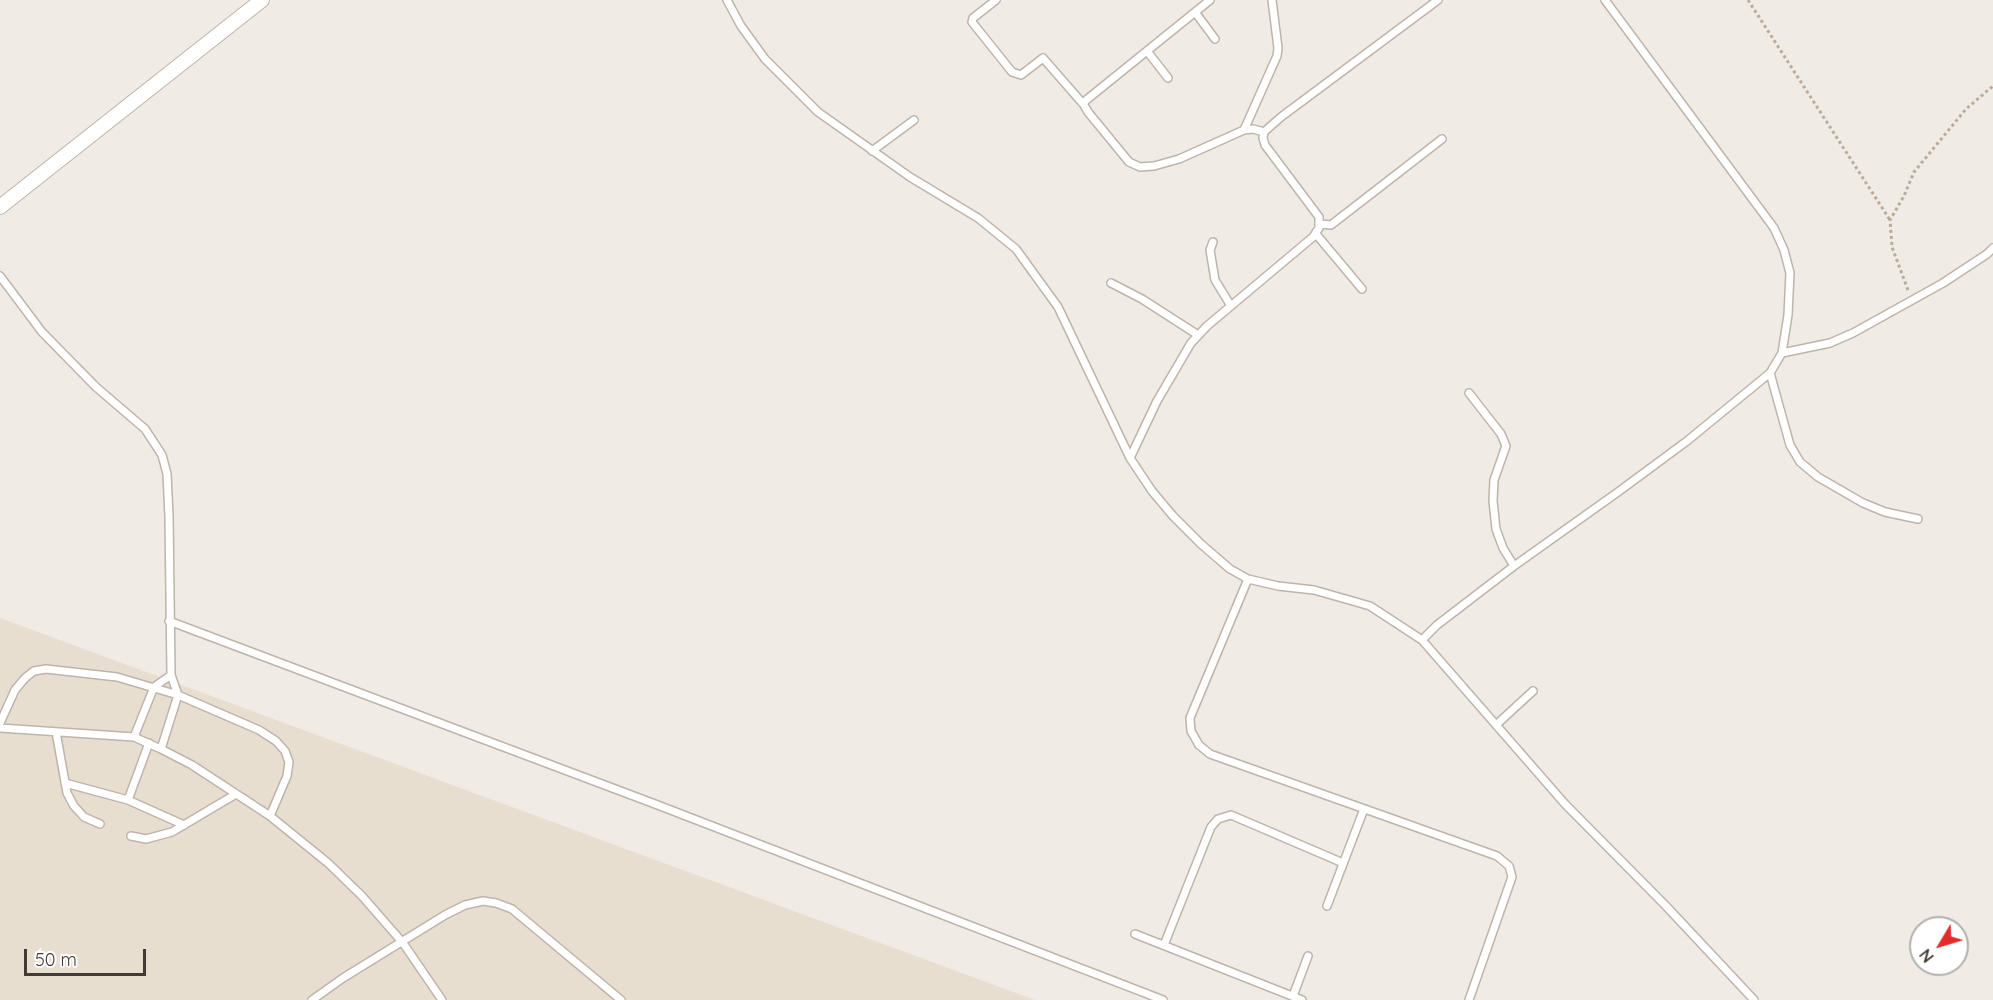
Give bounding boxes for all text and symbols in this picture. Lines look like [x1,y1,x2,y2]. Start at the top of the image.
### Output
north arrow [1909,916,1969,976]
scale bar [27,937,148,975]
text: N [1915,945,1938,967]
text: 50 m [35,948,77,971]

